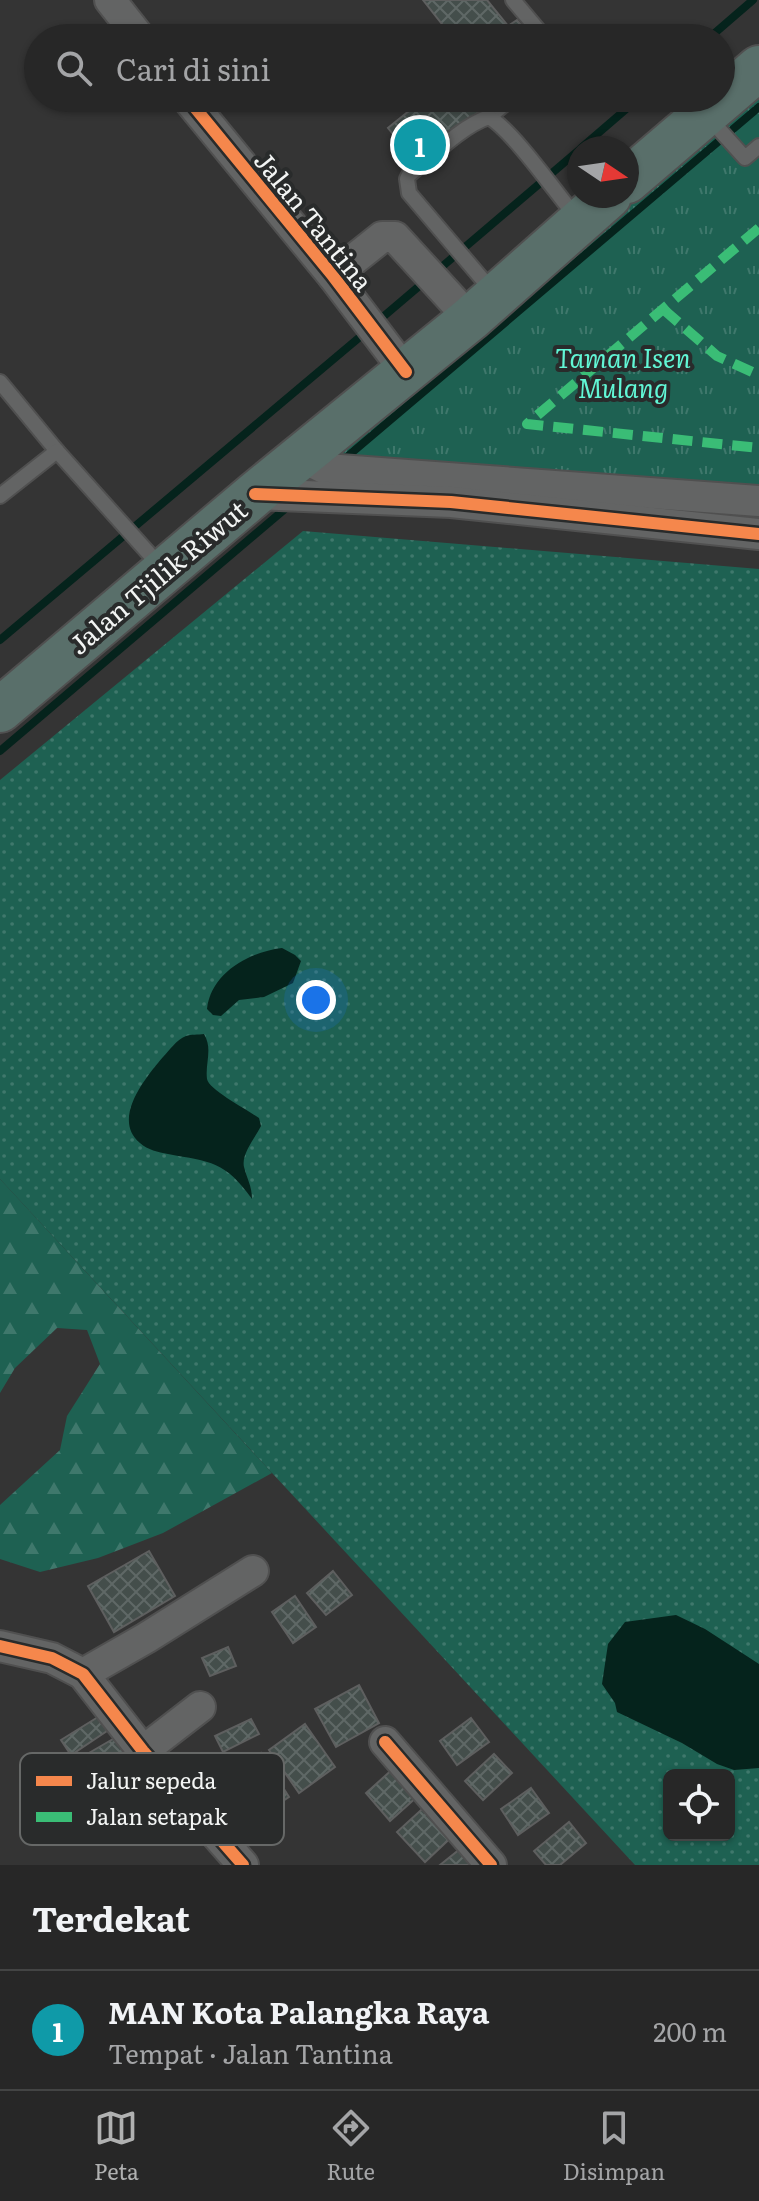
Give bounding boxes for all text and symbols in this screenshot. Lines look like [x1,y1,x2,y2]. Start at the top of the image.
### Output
search box [24,24,735,112]
icon: search [52,46,96,90]
text: Cari di sini [116,46,270,90]
pin: 1 [394,115,446,175]
north arrow [567,136,639,208]
street label: Jalan Tantina [246,142,384,298]
park label: Taman Isen Mulang [555,337,691,406]
street label: Jalan Tjilik Riwut [59,489,255,662]
your location [296,980,336,1020]
legend [20,1753,284,1845]
text: Jalur sepeda [86,1763,217,1796]
map controls [663,1769,735,1841]
button: locate [663,1769,735,1841]
text: Jalan setapak [86,1799,228,1832]
text: Terdekat [32,1892,190,1942]
text: MAN Kota Palangka Raya [108,1989,489,2033]
text: 1 [53,2011,63,2050]
text: 200 m [653,2011,727,2050]
text: Tempat · Jalan Tantina [108,2033,393,2072]
tab: Peta [94,2106,139,2187]
tab: Rute [327,2106,375,2187]
tab: Disimpan [563,2106,665,2187]

